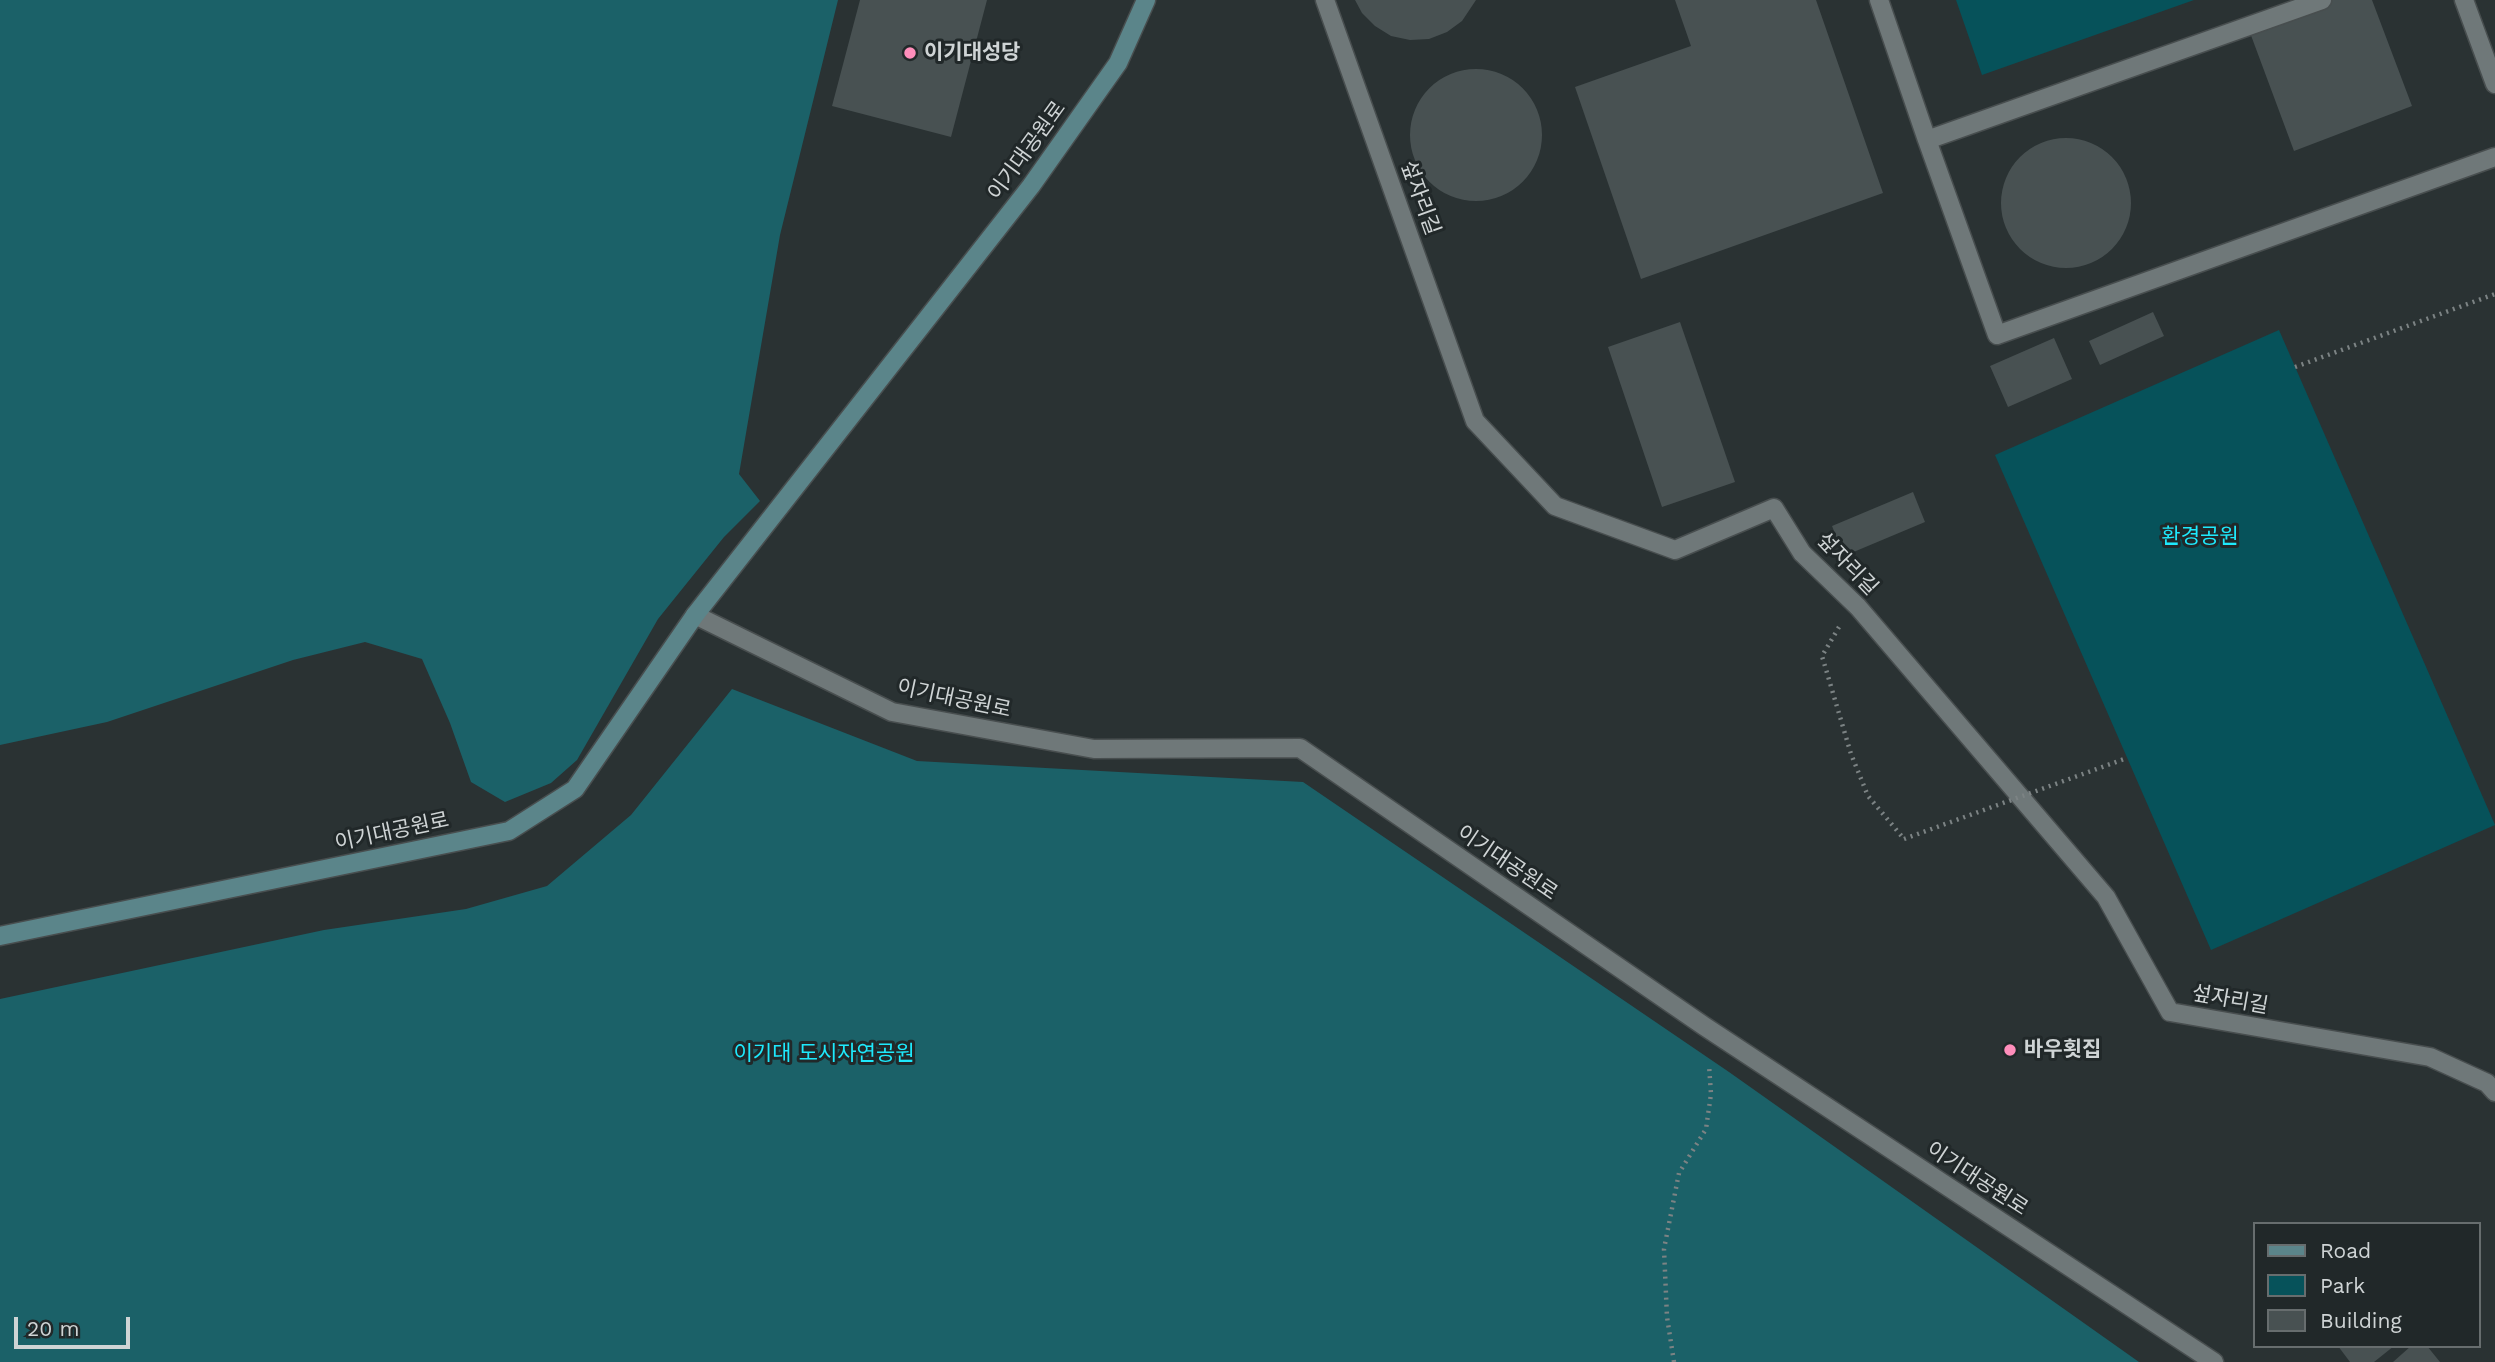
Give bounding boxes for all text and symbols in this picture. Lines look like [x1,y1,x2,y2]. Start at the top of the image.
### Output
place label: 이기대성당 [924,40,1021,66]
marker: 이기대성당 [902,45,918,61]
street label: 이기대공원로 [983,97,1071,205]
street label: 섶자리길 [1395,157,1445,239]
park label: 환경공원 [2161,524,2239,550]
street label: 섶자리길 [1811,527,1883,601]
street label: 이기대공원로 [895,675,1013,723]
street label: 이기대공원로 [333,808,451,856]
street label: 이기대공원로 [1452,820,1562,906]
street label: 섶자리길 [2190,981,2270,1019]
place label: 바우횟집 [2024,1037,2101,1063]
park label: 이기대 도시자연공원 [733,1041,915,1067]
marker: 바우횟집 [2002,1042,2018,1058]
street label: 이기대공원로 [1922,1137,2032,1221]
legend [2254,1222,2481,1348]
text: Road [2320,1238,2371,1263]
text: Park [2320,1273,2365,1298]
scale bar [18,1302,133,1346]
text: Building [2320,1308,2402,1333]
text: 20 m [27,1316,79,1341]

